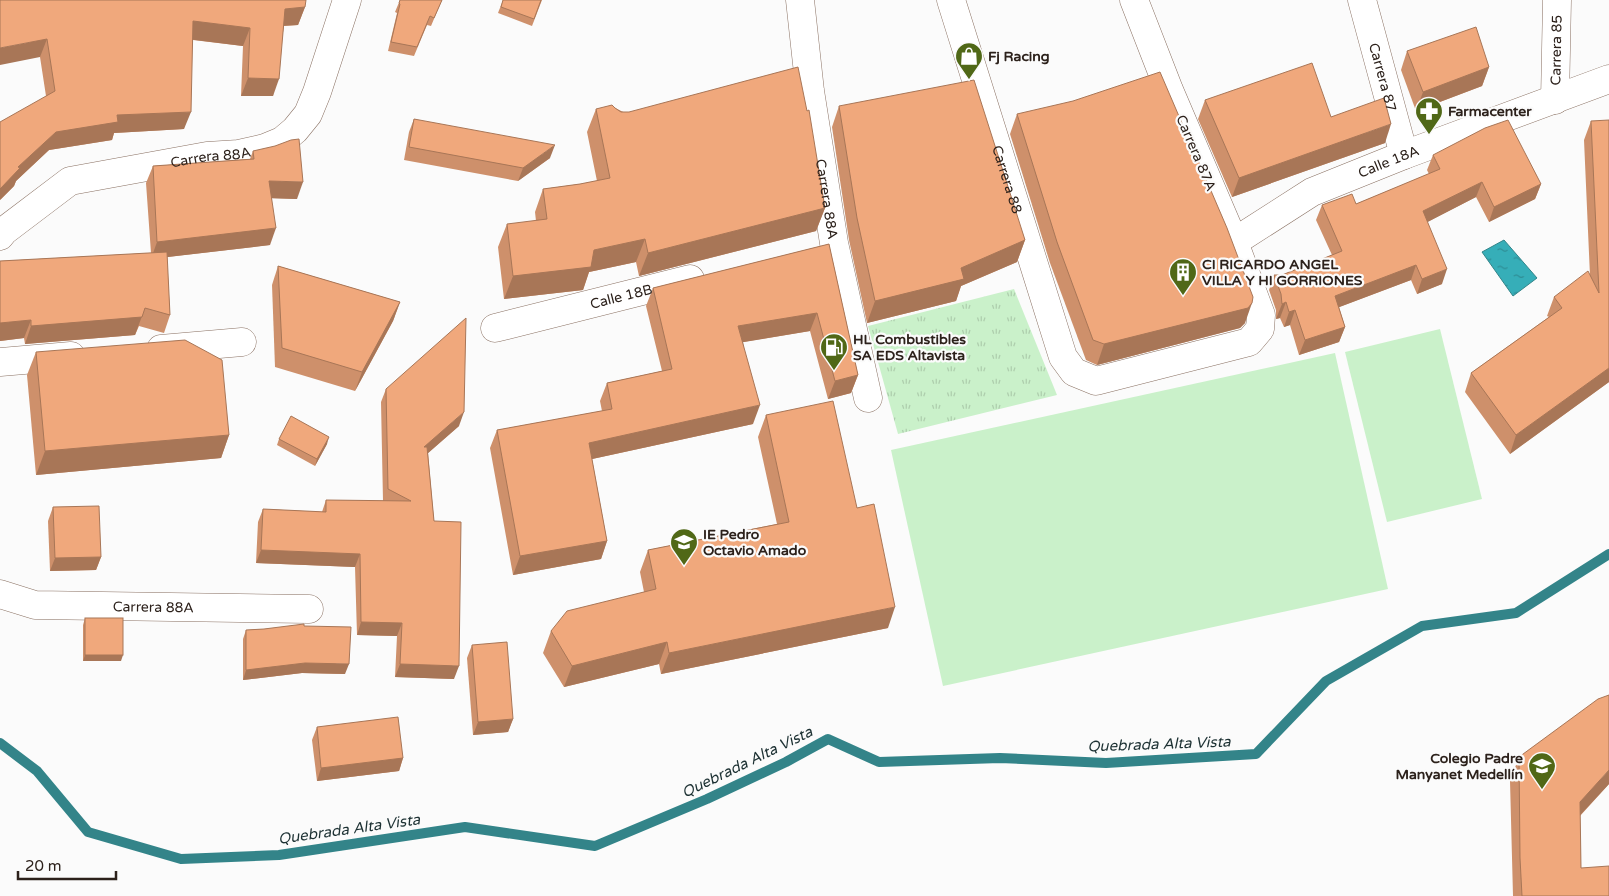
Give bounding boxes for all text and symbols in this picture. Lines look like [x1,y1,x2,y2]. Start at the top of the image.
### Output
street label: Carrera 85 [1547,15,1565,85]
shop icon: Fj Racing [954,41,984,80]
street label: Carrera 87 [1365,41,1400,113]
place label: Fj Racing [988,48,1050,65]
pharmacy icon: Farmacenter [1414,96,1444,135]
place label: Farmacenter [1448,103,1532,120]
street label: Carrera 87A [1172,112,1220,194]
street label: Calle 18A [1355,142,1421,181]
street label: Carrera 88A [169,143,253,171]
street label: Carrera 88 [989,143,1026,216]
street label: Carrera 88A [812,158,842,240]
place label: CI RICARDO ANGEL VILLA Y HI GORRIONES [1202,256,1363,289]
building icon: CI RICARDO ANGEL VILLA Y HI GORRIONES [1168,257,1198,296]
street label: Calle 18B [588,280,654,312]
place label: HL Combustibles SA EDS Altavista [853,331,966,364]
fuel station icon: HL Combustibles SA EDS Altavista [819,332,849,371]
place label: IE Pedro Octavio Amado [703,526,807,559]
school or university icon: IE Pedro Octavio Amado [669,527,699,566]
street label: Carrera 88A [113,598,194,616]
water label: Quebrada Alta Vista [679,722,816,802]
water label: Quebrada Alta Vista [1087,732,1231,755]
place label: Colegio Padre Manyanet Medellín [1395,750,1523,783]
school or university icon: Colegio Padre Manyanet Medellín [1527,751,1557,790]
water label: Quebrada Alta Vista [277,810,422,848]
scale bar [18,848,115,880]
text: 20 m [25,857,62,875]

